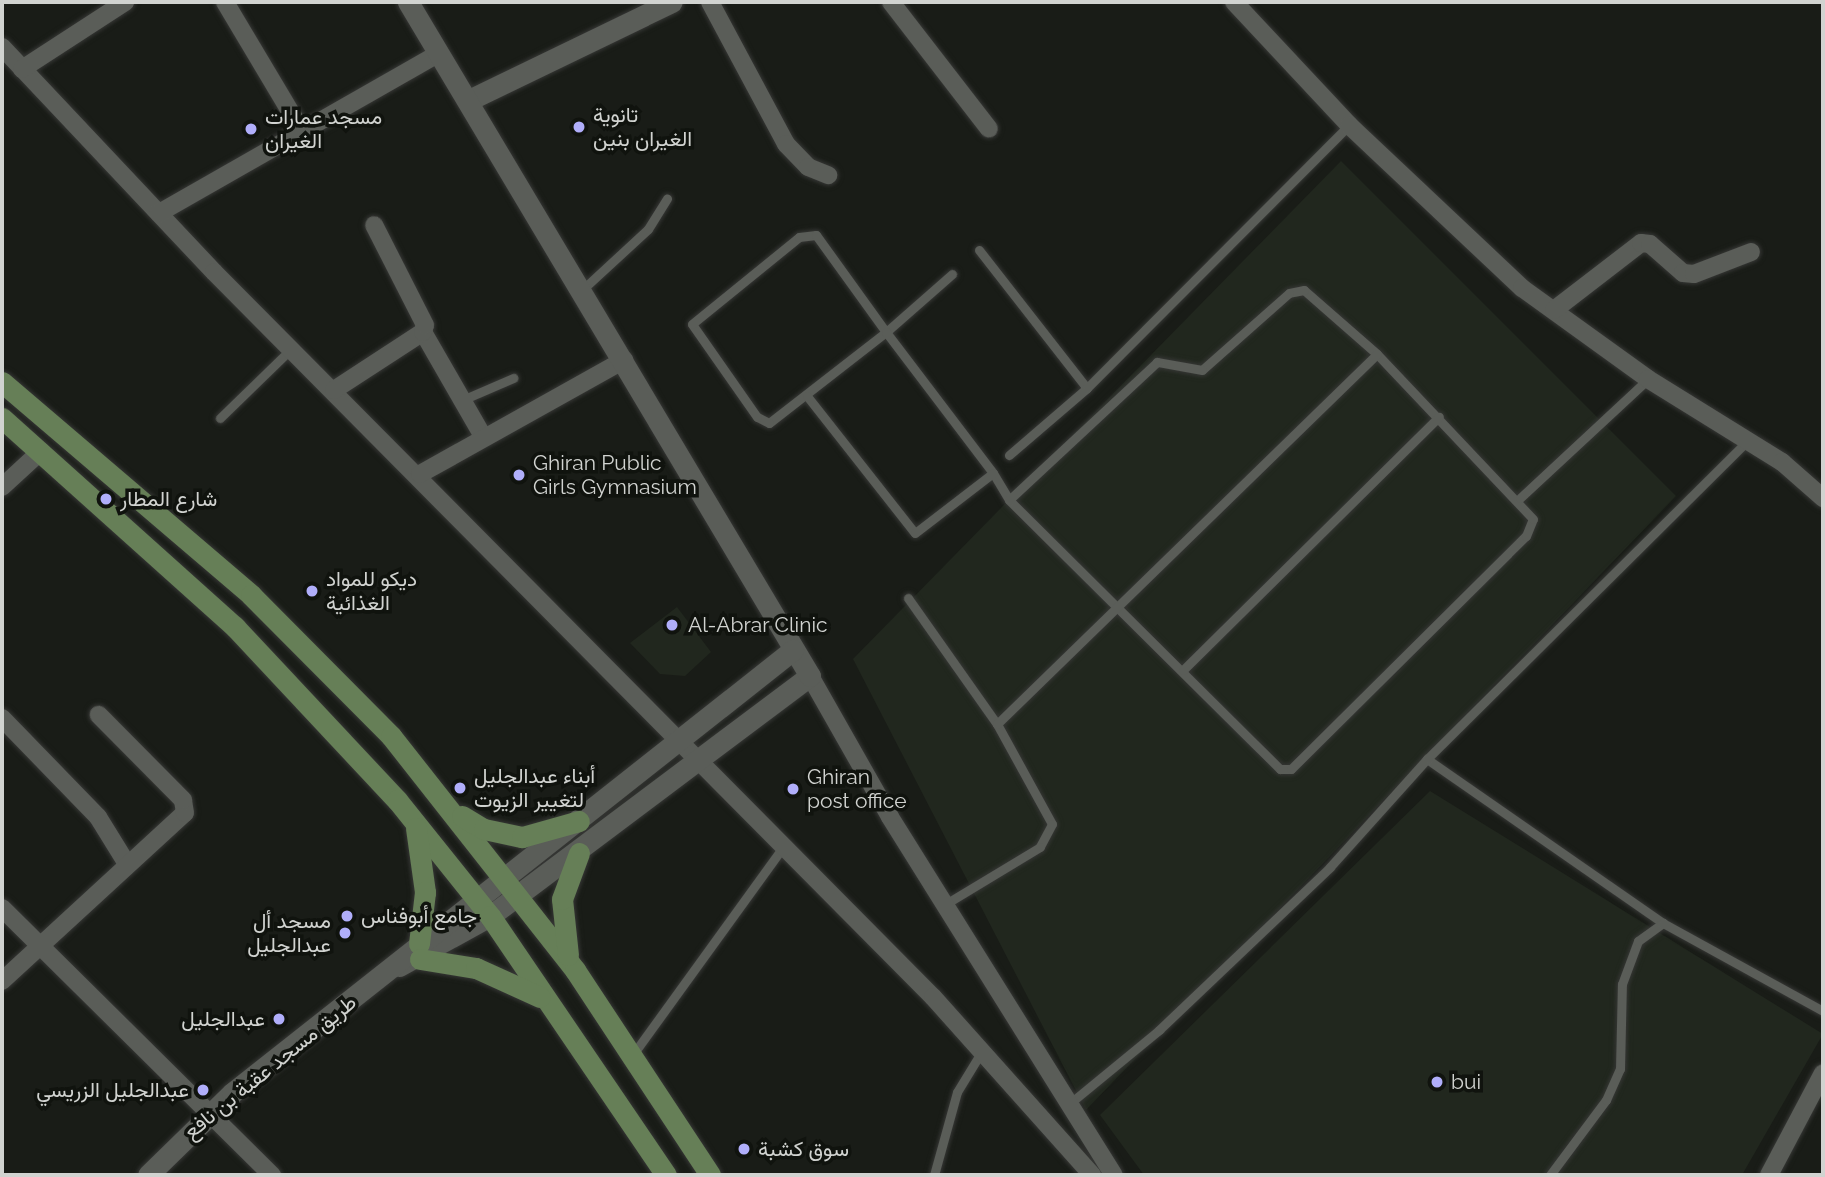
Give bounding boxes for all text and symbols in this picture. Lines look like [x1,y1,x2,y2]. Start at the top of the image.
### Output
place label: تانوية الغيران بنين [593,102,692,152]
place label: مسجد عمارات الغيران [265,104,382,154]
marker: تانوية الغيران بنين [571,119,587,135]
marker: مسجد عمارات الغيران [243,121,259,137]
place label: Ghiran Public Girls Gymnasium [533,450,697,500]
marker: Ghiran Public Girls Gymnasium [511,467,527,483]
place label: شارع المطار [120,486,217,512]
marker: شارع المطار [98,491,114,507]
place label: ديكو للمواد الغذائية [326,566,417,616]
marker: ديكو للمواد الغذائية [304,583,320,599]
place label: Al-Abrar Clinic [688,612,828,638]
marker: Al-Abrar Clinic [662,615,682,635]
place label: أبناء عبدالجليل لتغيير الزيوت [474,763,595,813]
place label: Ghiran post office [807,764,906,814]
marker: أبناء عبدالجليل لتغيير الزيوت [452,780,468,796]
marker: Ghiran post office [785,781,801,797]
place label: جامع أبوفناس [361,903,477,929]
place label: مسجد أل عبدالجليل [247,908,331,958]
marker: جامع أبوفناس [339,908,355,924]
marker: مسجد أل عبدالجليل [337,925,353,941]
street label: طريق مسجد عقبة بن نافع [179,990,361,1144]
place label: عبدالجليل [181,1006,265,1032]
marker: عبدالجليل [271,1011,287,1027]
place label: bui [1451,1069,1481,1095]
marker: bui [1429,1074,1445,1090]
place label: عبدالجليل الزريسي [36,1077,189,1103]
marker: عبدالجليل الزريسي [195,1082,211,1098]
place label: سوق كشبة [758,1136,849,1162]
marker: سوق كشبة [736,1141,752,1157]

